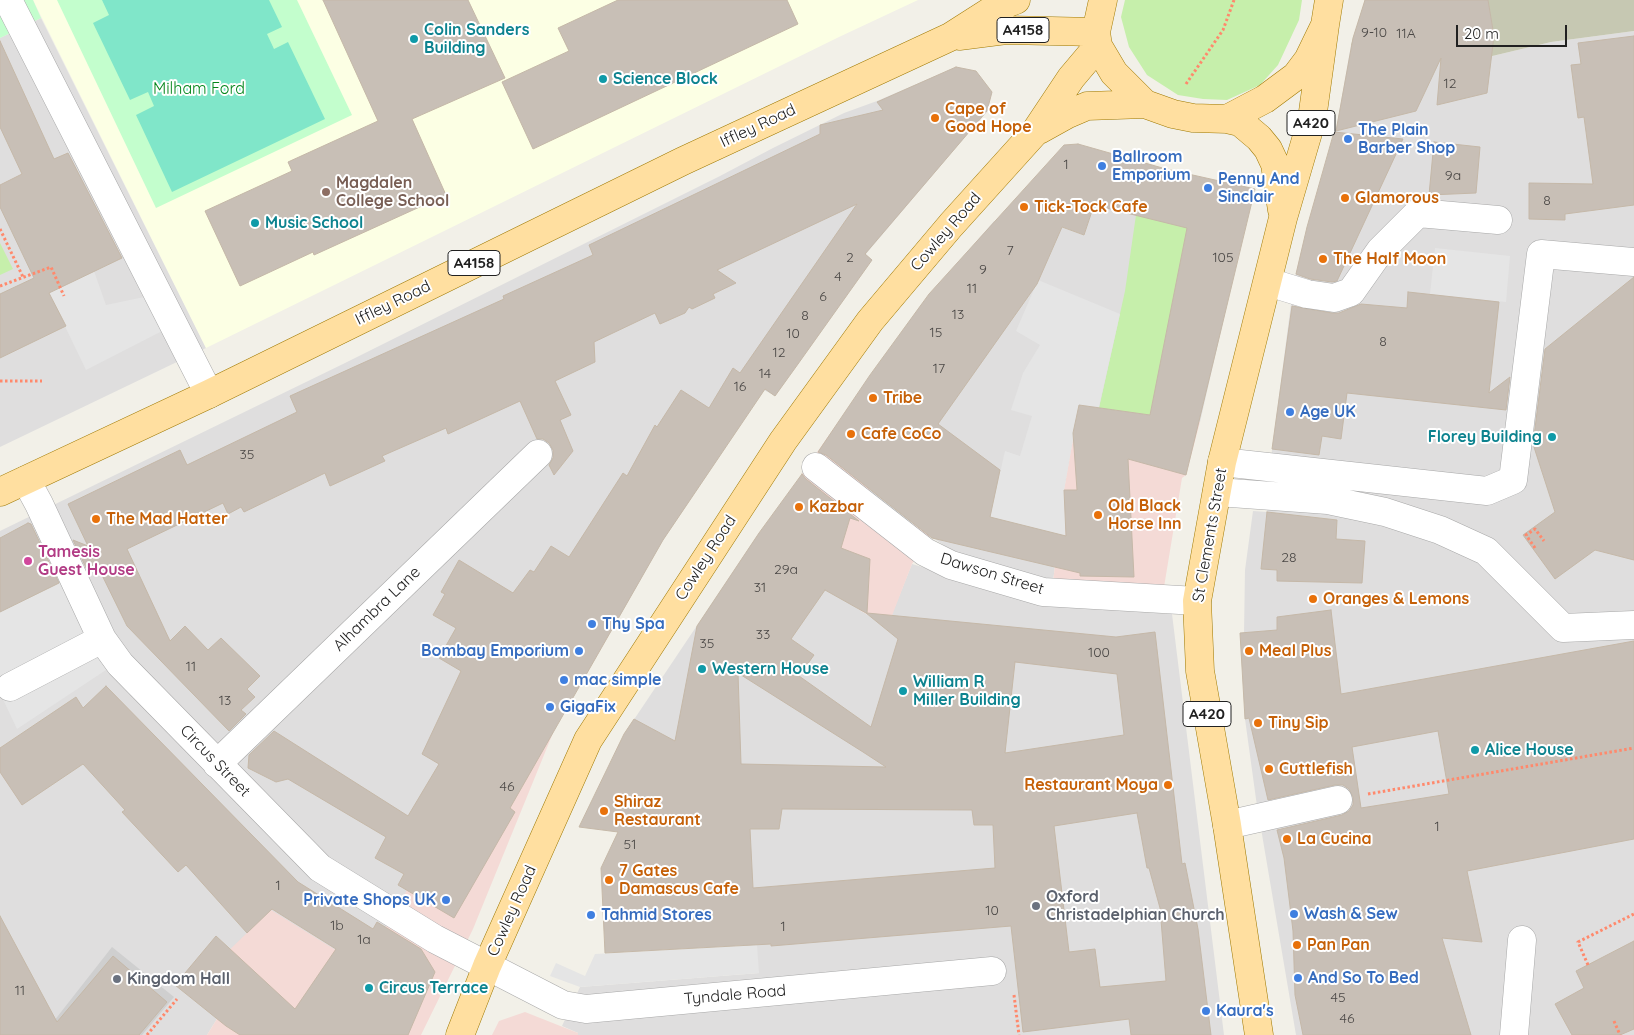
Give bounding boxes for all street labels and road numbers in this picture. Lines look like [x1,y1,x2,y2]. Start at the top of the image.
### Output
road number: A4158 [997,18,1049,42]
street label: Iffley Road [717,100,799,152]
road number: A420 [1287,110,1335,136]
street label: Cowley Road [907,189,985,275]
road number: A4158 [448,250,500,276]
street label: Iffley Road [352,277,434,329]
street label: St Clements Street [1189,466,1231,604]
street label: Cowley Road [671,512,741,604]
street label: Dawson Street [938,549,1046,599]
street label: Alhambra Lane [329,563,425,655]
road number: A420 [1183,702,1231,726]
street label: Circus Street [176,721,254,801]
street label: Cowley Road [483,862,541,960]
street label: Tyndale Road [683,981,787,1009]

